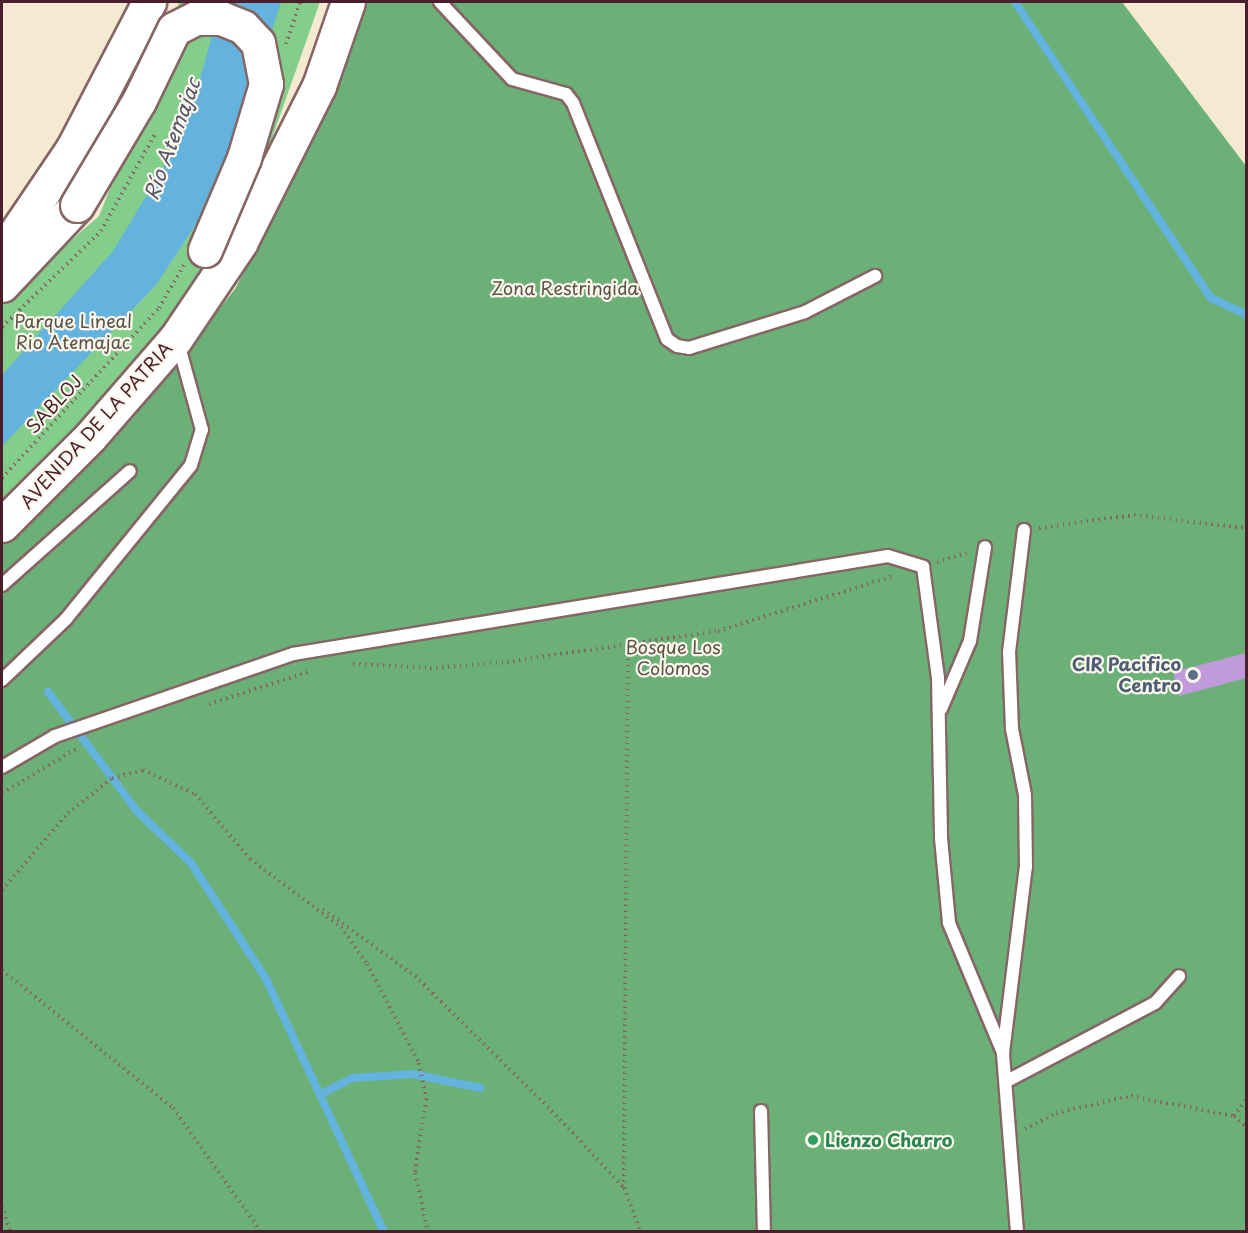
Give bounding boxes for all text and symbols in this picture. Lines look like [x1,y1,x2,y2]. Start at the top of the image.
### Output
water label: Río Atemajac [139,74,205,204]
park label: Zona Restringida [492,277,638,299]
park label: Parque Lineal Rio Atemajac [14,311,132,354]
street label: AVENIDA DE LA PATRIA [15,337,177,513]
street label: SABLOJ [21,370,87,438]
park label: Bosque Los Colomos [625,637,721,680]
place label: CIR Pacifico Centro [1071,654,1181,696]
marker: CIR Pacifico Centro [1186,668,1200,682]
place label: Lienzo Charro [825,1129,952,1151]
marker: Lienzo Charro [806,1133,820,1147]

